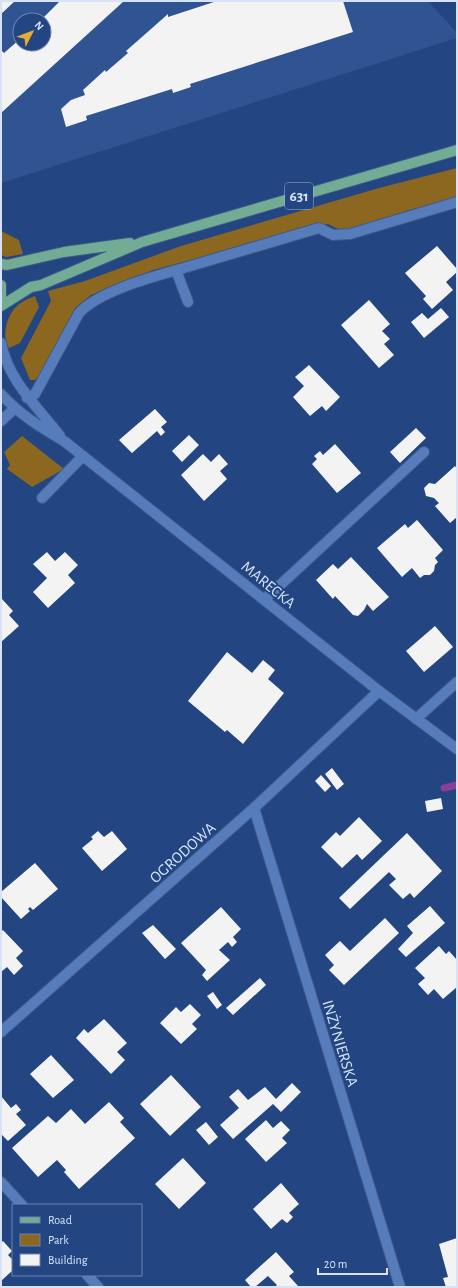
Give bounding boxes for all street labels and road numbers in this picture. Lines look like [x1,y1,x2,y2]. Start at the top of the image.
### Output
road number: 631 [285,183,313,209]
street label: MARECKA [238,558,298,611]
street label: OGRODOWA [147,819,219,886]
street label: INŻYNIERSKA [319,998,363,1088]

